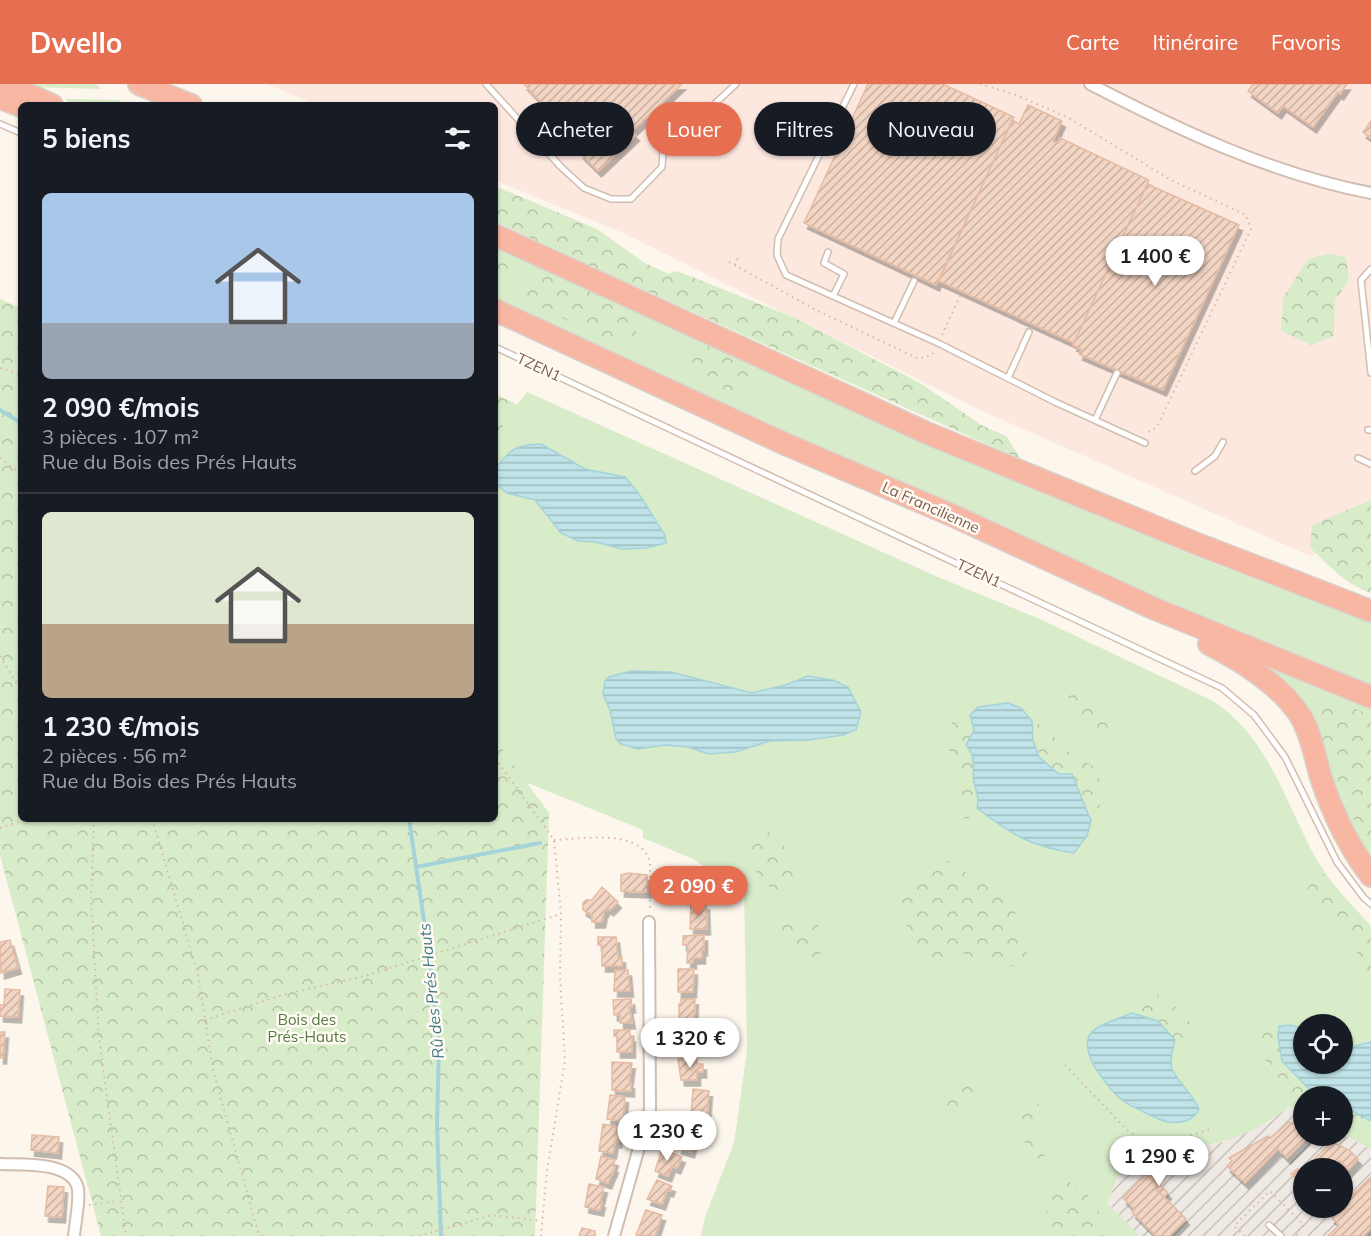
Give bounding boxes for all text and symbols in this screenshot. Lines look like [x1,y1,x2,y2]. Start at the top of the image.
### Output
text: Dwello [30,25,122,60]
text: Carte [1066,29,1120,55]
text: Itinéraire [1153,29,1238,55]
text: Favoris [1271,29,1341,55]
chip: Acheter [516,102,634,156]
chip: Louer [646,102,742,156]
chip: Filtres [754,102,855,156]
chip: Nouveau [867,102,996,156]
text: 5 biens [42,122,131,155]
icon: filters [441,122,474,155]
icon: home [204,232,312,340]
pin: 1 400 € [1100,236,1210,287]
text: 1 400 € [1120,243,1190,268]
street label: TZEN1 [514,348,564,386]
text: 2 090 €/mois [42,391,199,424]
text: 3 pièces · 107 m² [42,424,199,449]
text: Rue du Bois des Prés Hauts [42,449,297,474]
street label: La Francilienne [879,477,983,537]
icon: home [204,551,312,659]
street label: TZEN1 [954,554,1004,592]
text: 1 230 €/mois [42,710,199,743]
text: 2 pièces · 56 m² [42,743,187,768]
text: Rue du Bois des Prés Hauts [42,768,297,793]
pin: 2 090 € [643,866,753,917]
text: 2 090 € [663,873,733,898]
water label: Rû des Prés Hauts [414,922,448,1060]
park label: Bois des Prés-Hauts [268,1010,346,1046]
map controls [1293,1014,1353,1218]
button: locate [1293,1014,1353,1074]
pin: 1 320 € [635,1018,745,1069]
text: 1 320 € [655,1025,725,1050]
button: + [1293,1086,1353,1146]
pin: 1 230 € [612,1111,722,1162]
text: 1 230 € [632,1118,702,1143]
pin: 1 290 € [1104,1136,1214,1187]
text: 1 290 € [1124,1143,1194,1168]
button: − [1293,1158,1353,1218]

